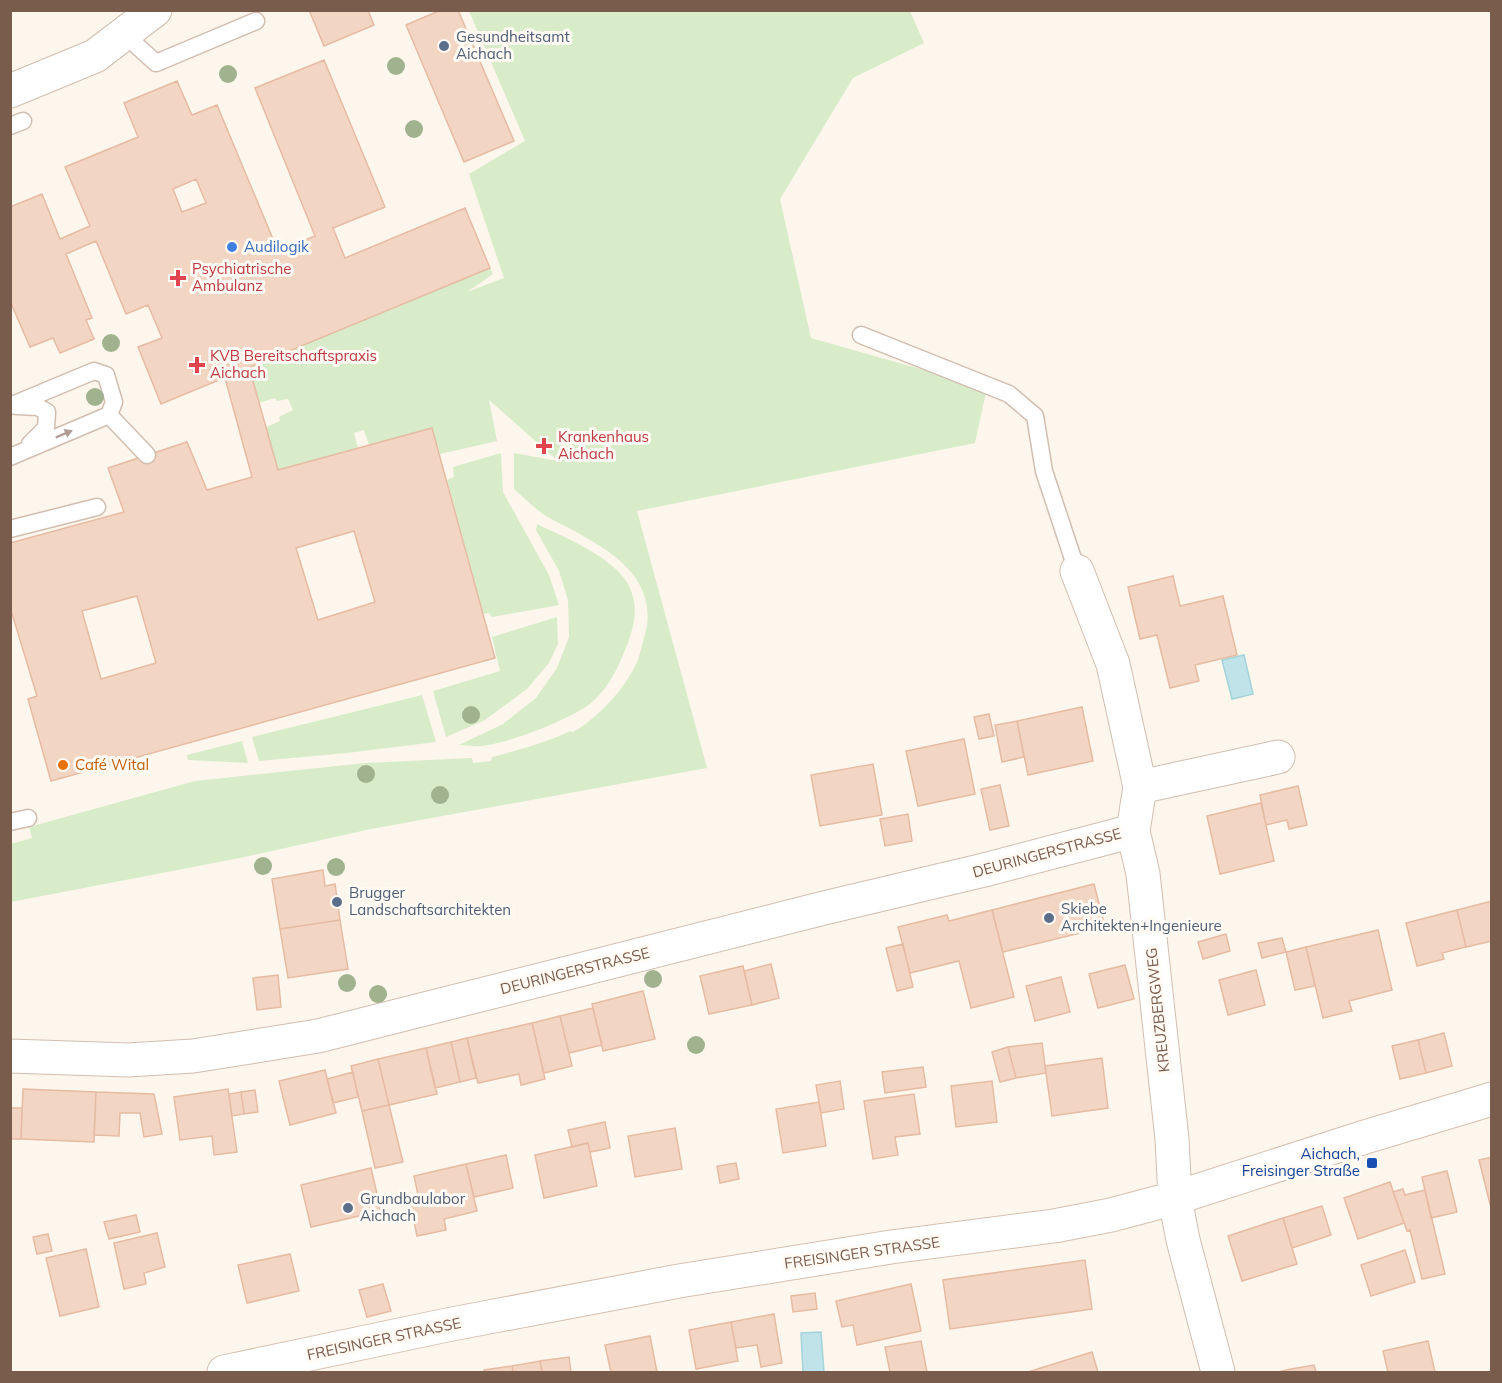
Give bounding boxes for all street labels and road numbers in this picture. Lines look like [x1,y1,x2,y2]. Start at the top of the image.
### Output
street label: DEURINGERSTRASSE [970,823,1124,882]
street label: DEURINGERSTRASSE [498,943,652,998]
street label: KREUZBERGWEG [1142,947,1173,1073]
street label: FREISINGER STRASSE [783,1232,941,1273]
street label: FREISINGER STRASSE [305,1313,463,1364]

